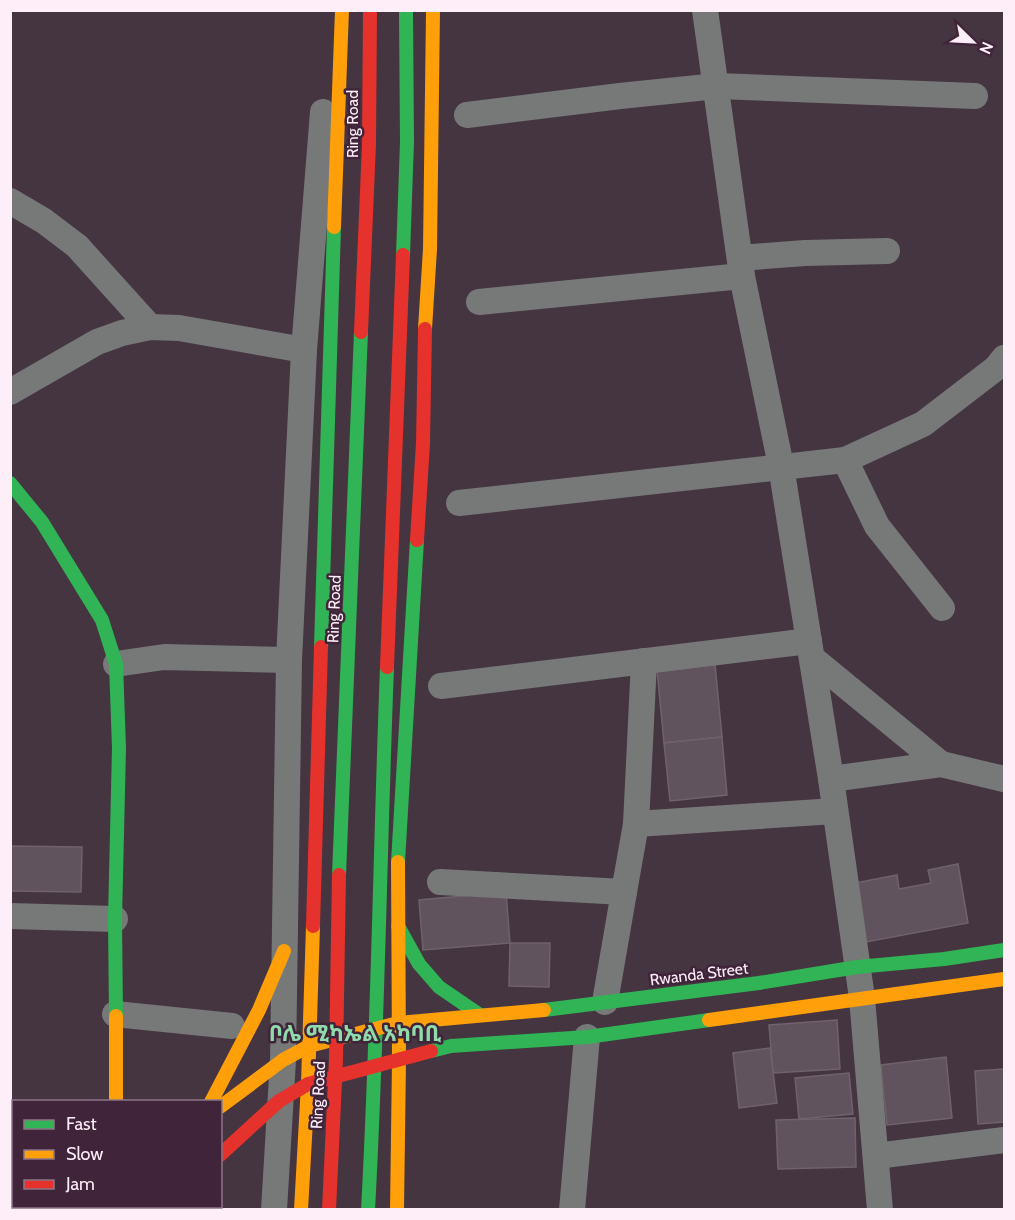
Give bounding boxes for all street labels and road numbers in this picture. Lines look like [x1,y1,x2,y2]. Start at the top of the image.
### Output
street label: Ring Road [343,90,362,158]
street label: Ring Road [323,575,345,643]
street label: Rwanda Street [649,958,750,989]
street label: Ring Road [307,1060,329,1130]

